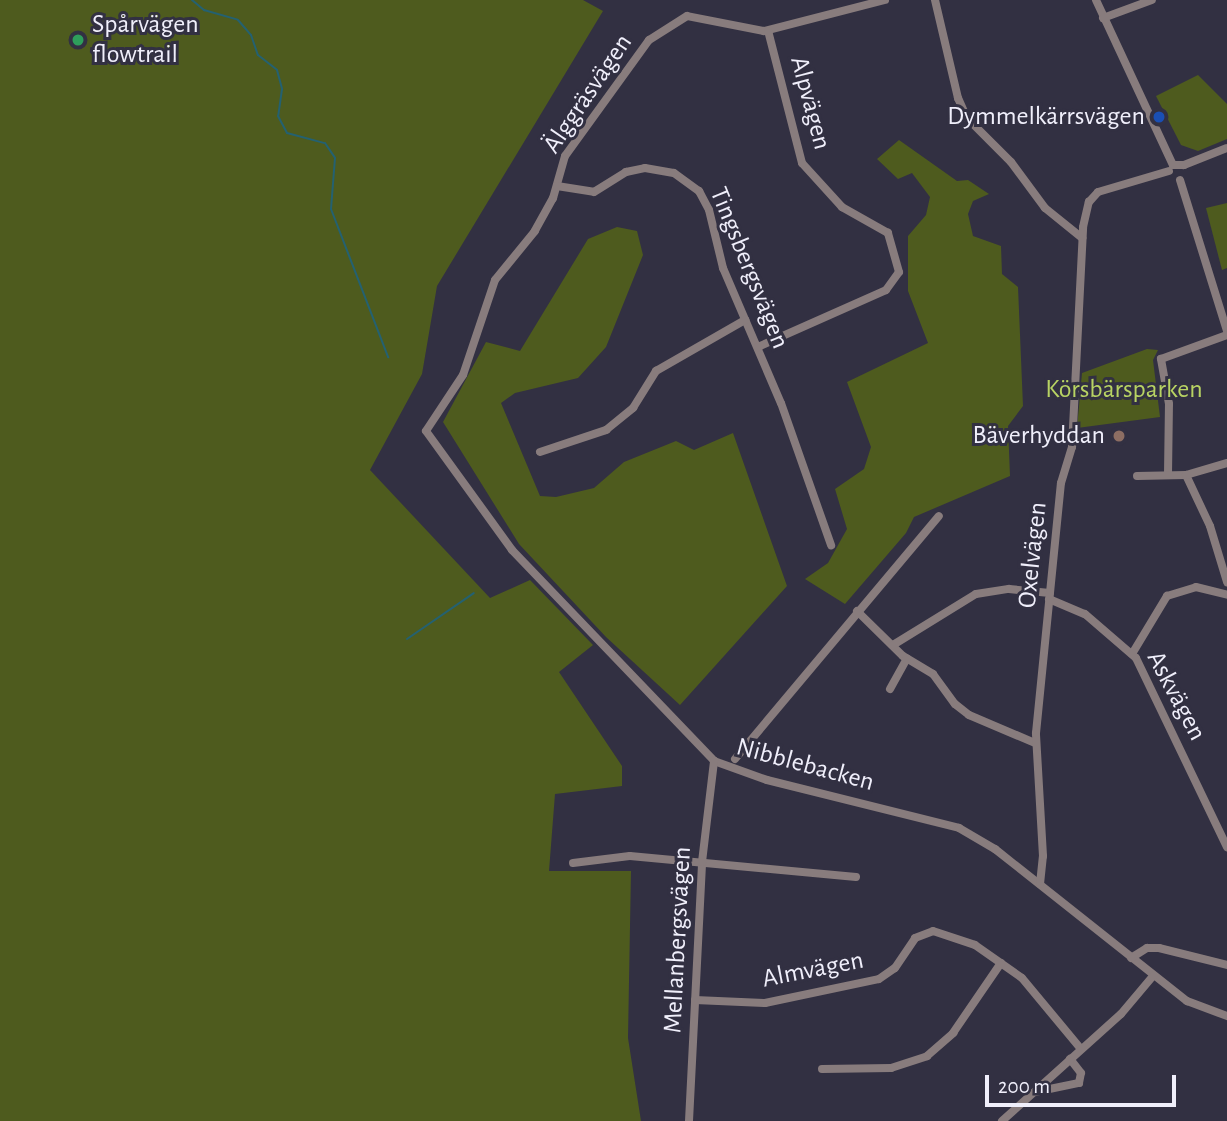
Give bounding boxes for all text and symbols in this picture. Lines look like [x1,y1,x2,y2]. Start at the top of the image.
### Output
place label: Spårvägen flowtrail [92,9,199,70]
street label: Älggräsvägen [537,28,639,160]
marker: Spårvägen flowtrail [70,32,86,48]
street label: Alpvägen [783,53,837,153]
place label: Dymmelkärrsvägen [947,101,1145,133]
marker: Dymmelkärrsvägen [1151,109,1167,125]
street label: Tingsbergsvägen [702,183,796,353]
park label: Körsbärsparken [1045,374,1203,406]
place label: Bäverhyddan [972,420,1105,452]
marker: Bäverhyddan [1111,428,1127,444]
street label: Oxelvägen [1012,500,1054,610]
street label: Askvägen [1139,646,1213,746]
street label: Nibblebacken [733,732,877,798]
street label: Mellanbergsvägen [658,846,698,1034]
street label: Almvägen [760,945,866,995]
scale bar [989,1062,1180,1106]
text: 200 m [998,1076,1050,1097]

